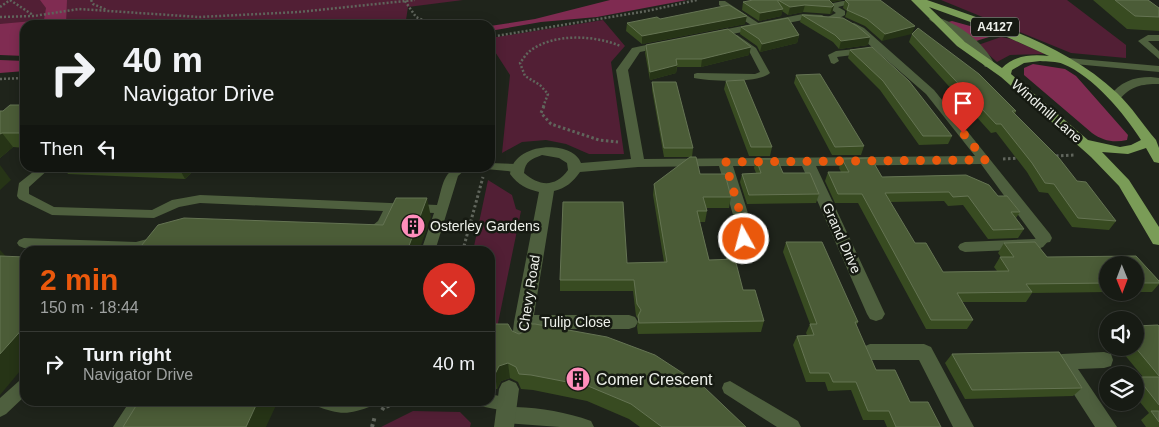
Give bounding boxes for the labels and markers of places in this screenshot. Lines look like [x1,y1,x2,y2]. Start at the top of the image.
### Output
pin [942,82,984,133]
building icon: Osterley Gardens [400,213,426,239]
place label: Osterley Gardens [430,218,540,234]
building icon: Comer Crescent [565,366,591,392]
place label: Comer Crescent [596,371,713,388]

